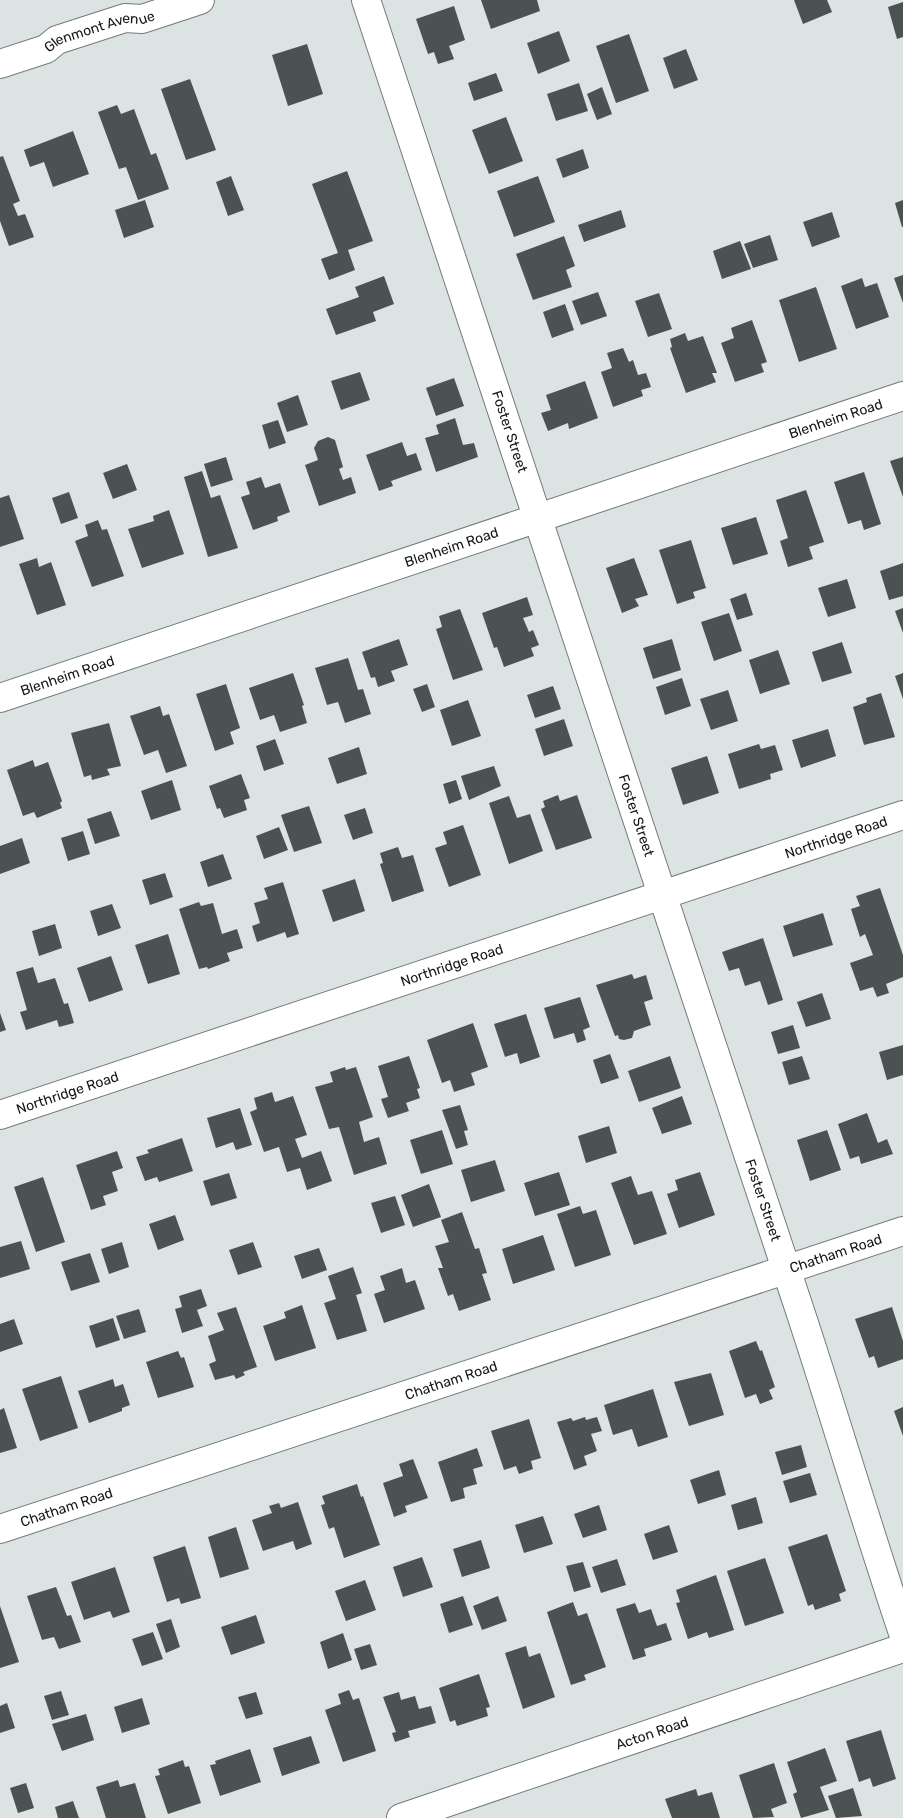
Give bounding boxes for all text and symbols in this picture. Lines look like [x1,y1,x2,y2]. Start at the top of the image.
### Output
street label: Glenmont Avenue [41,7,157,56]
street label: Foster Street [488,388,531,476]
street label: Blenheim Road [787,395,885,443]
street label: Blenheim Road [402,524,501,571]
street label: Blenheim Road [18,652,117,700]
street label: Foster Street [615,772,658,859]
street label: Northridge Road [783,813,890,863]
street label: Northridge Road [398,940,505,990]
street label: Northridge Road [14,1068,121,1118]
street label: Foster Street [741,1157,784,1244]
street label: Chatham Road [787,1231,884,1277]
street label: Chatham Road [403,1357,500,1404]
street label: Chatham Road [18,1484,115,1531]
street label: Acton Road [614,1713,691,1754]

